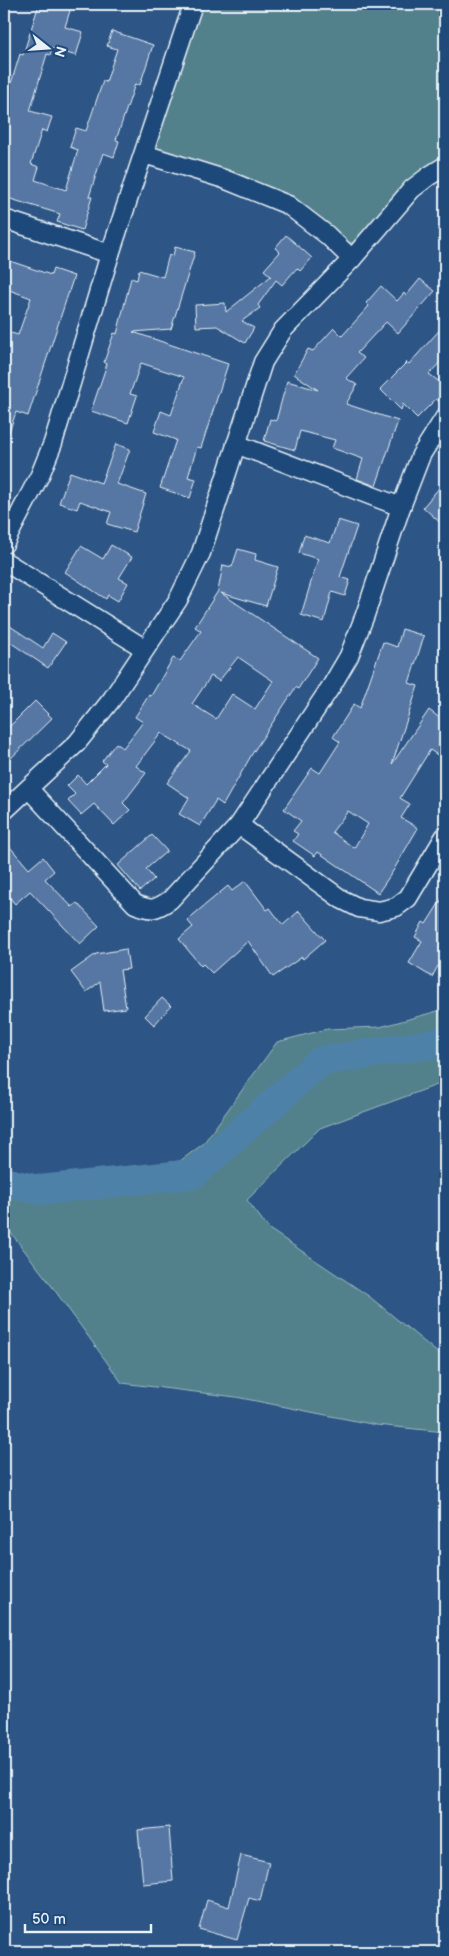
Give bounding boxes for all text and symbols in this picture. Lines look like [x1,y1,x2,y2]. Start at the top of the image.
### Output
north arrow [22,22,72,72]
text: N [50,44,70,59]
scale bar [25,1901,151,1933]
text: 50 m [32,1910,66,1929]

